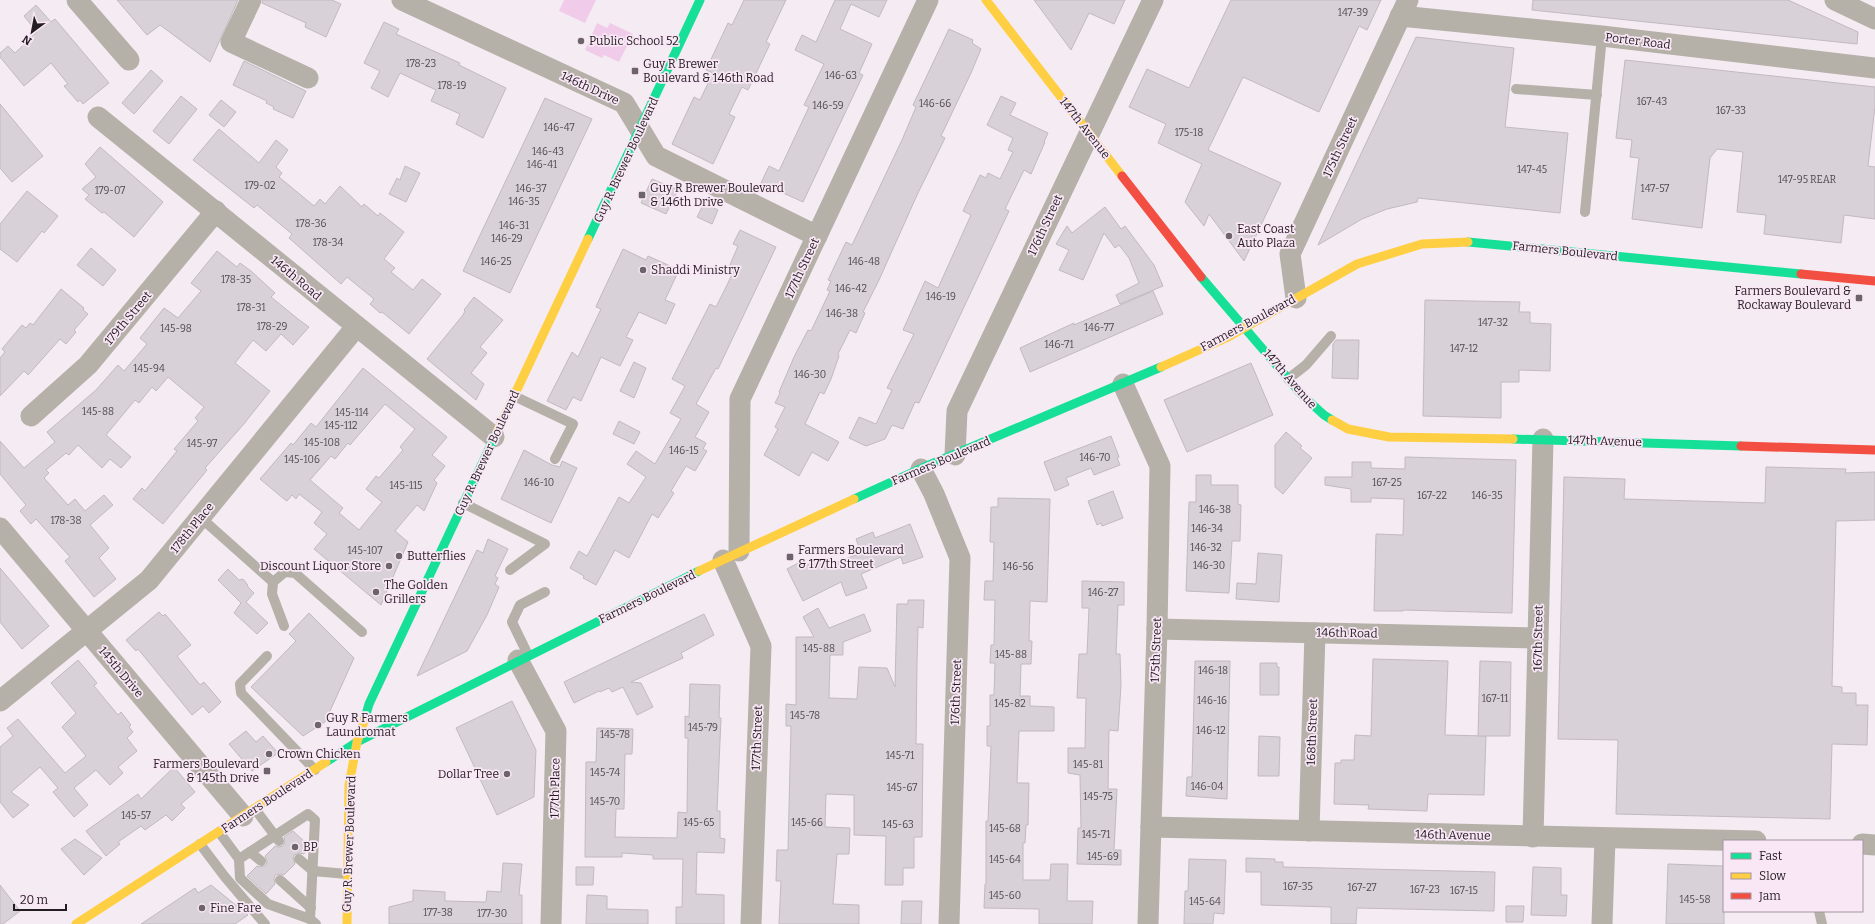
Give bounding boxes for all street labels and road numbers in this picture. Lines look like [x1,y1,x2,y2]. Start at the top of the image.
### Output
street label: Porter Road [1604,30,1672,52]
street label: 146th Drive [559,68,621,108]
street label: Guy R. Brewer Boulevard [591,95,661,225]
street label: 147th Avenue [1057,95,1113,161]
street label: 175th Street [1320,114,1360,179]
street label: 176th Street [1025,192,1065,258]
street label: 177th Street [782,235,822,300]
street label: Farmers Boulevard [1512,239,1618,263]
street label: 146th Road [268,253,324,303]
street label: 179th Street [102,288,155,348]
street label: Farmers Boulevard [1198,292,1298,354]
street label: 147th Avenue [1260,346,1320,412]
street label: Guy R. Brewer Boulevard [452,388,522,518]
street label: 147th Avenue [1568,433,1642,449]
street label: Farmers Boulevard [890,434,992,488]
street label: 178th Place [167,500,217,556]
street label: Farmers Boulevard [596,567,698,627]
street label: 167th Street [1530,604,1546,671]
street label: 175th Street [1148,617,1164,683]
street label: 146th Road [1316,625,1378,641]
street label: 145th Drive [96,644,146,700]
street label: 176th Street [948,658,964,725]
street label: 168th Street [1304,698,1320,766]
street label: 177th Street [749,705,765,771]
street label: 177th Place [547,758,563,818]
street label: Farmers Boulevard [219,766,315,836]
street label: Guy R. Brewer Boulevard [340,776,358,912]
street label: 146th Avenue [1415,827,1491,843]

